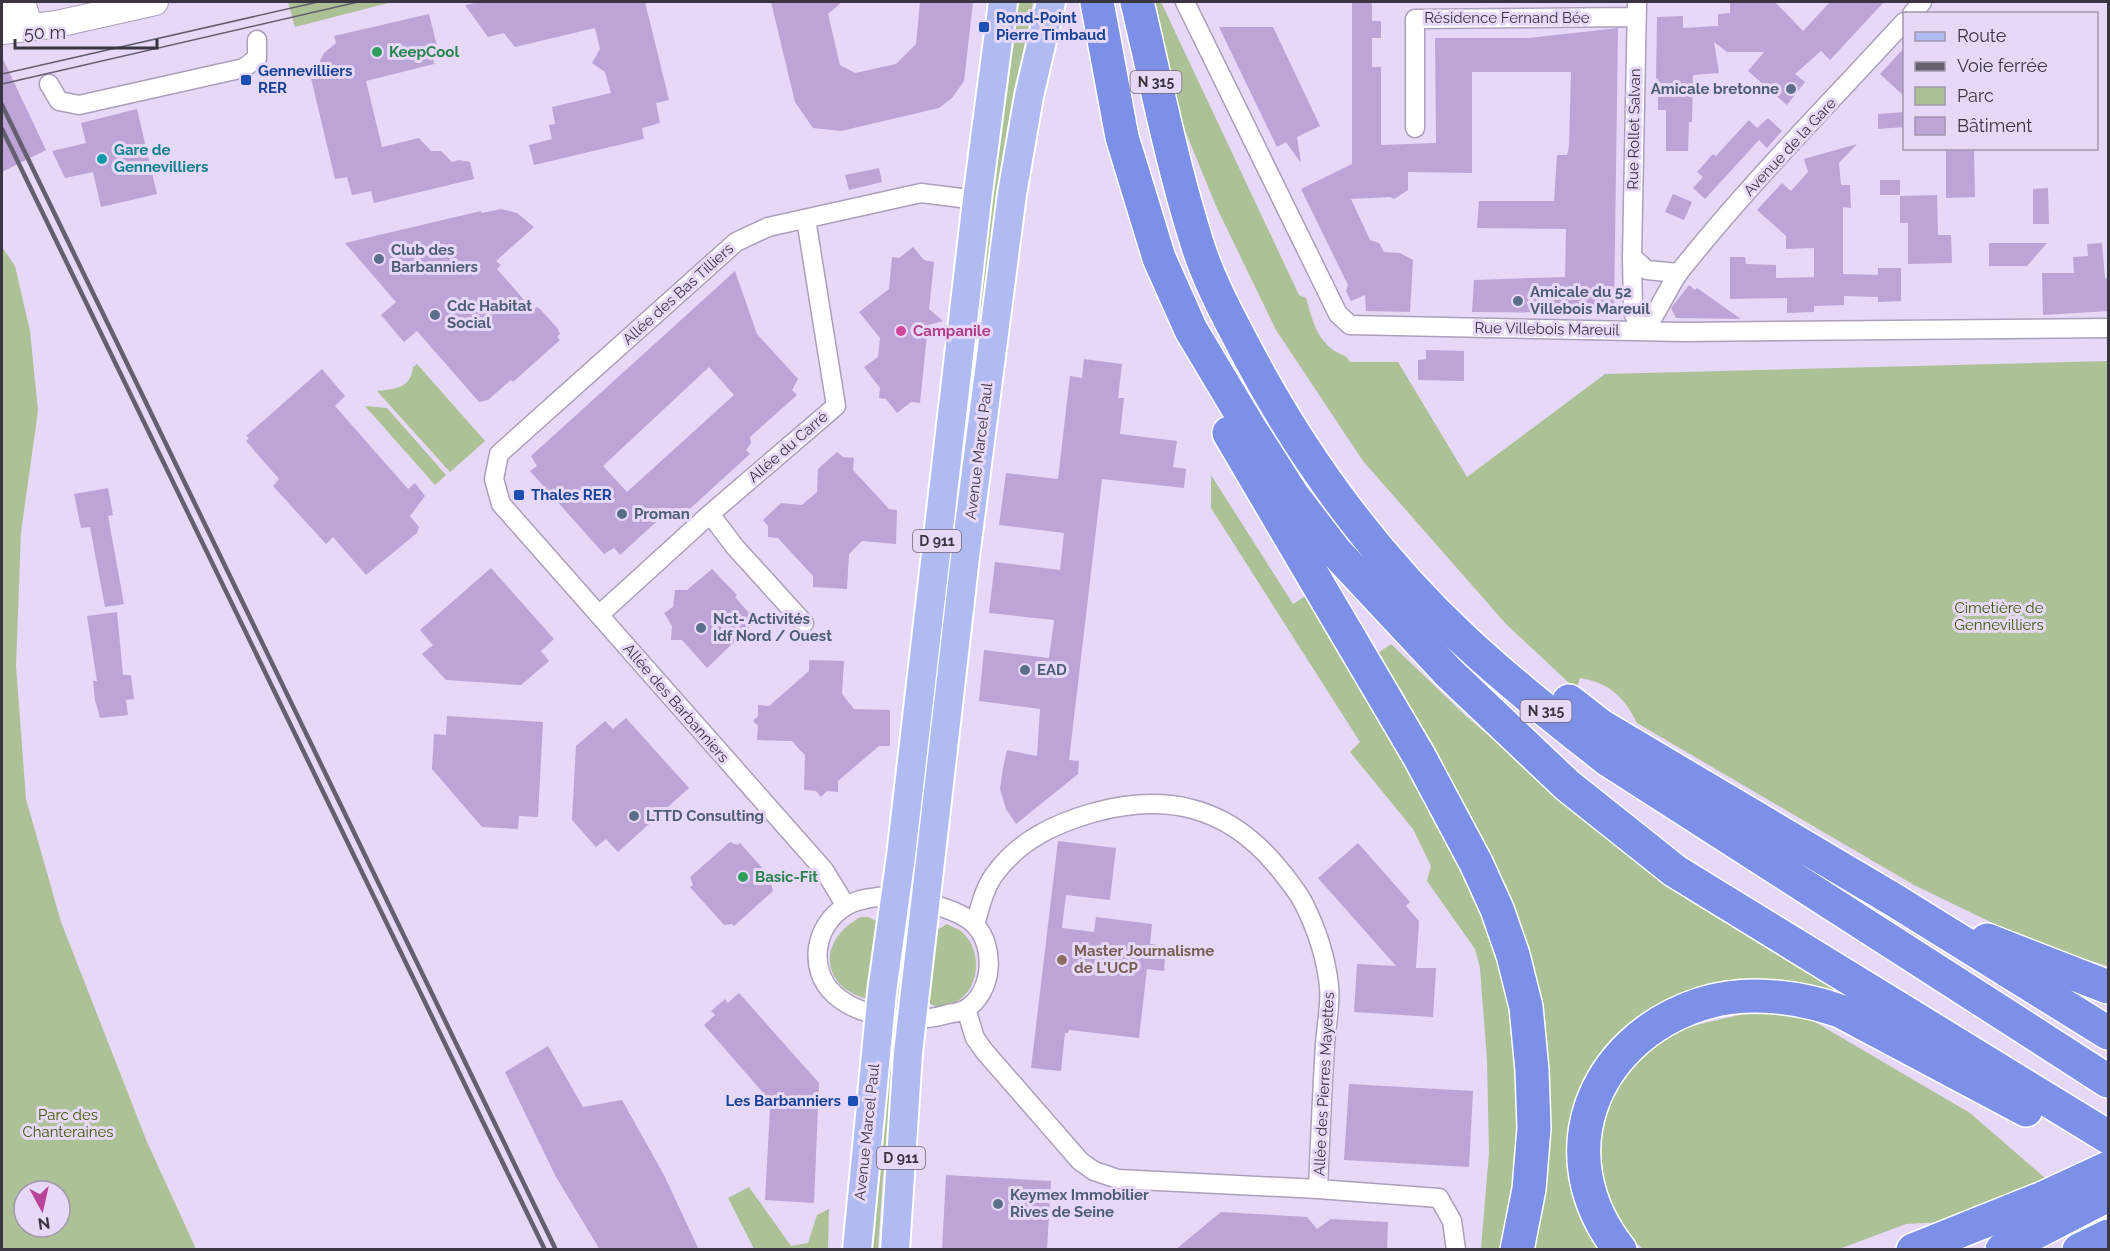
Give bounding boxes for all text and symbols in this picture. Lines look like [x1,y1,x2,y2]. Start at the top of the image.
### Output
place label: Rond-Point Pierre Timbaud [996,9,1106,44]
street label: Résidence Fernand Bée [1424,9,1590,27]
scale bar [15,12,158,50]
legend [1903,12,2098,150]
marker: Rond-Point Pierre Timbaud [977,20,991,34]
text: 50 m [24,22,66,43]
text: Route [1957,25,2007,46]
place label: KeepCool [389,43,459,61]
marker: KeepCool [370,45,384,59]
text: Voie ferrée [1957,55,2048,76]
place label: Gennevilliers RER [258,62,352,97]
street label: Rue Rollet Salvan [1624,68,1644,190]
road number: N 315 [1130,71,1182,93]
marker: Gennevilliers RER [239,73,253,87]
place label: Amicale bretonne [1651,80,1779,98]
marker: Amicale bretonne [1784,82,1798,96]
text: Parc [1957,85,1994,106]
street label: Avenue de la Gare [1740,94,1840,200]
text: Bâtiment [1957,115,2032,136]
place label: Gare de Gennevilliers [114,141,208,176]
marker: Gare de Gennevilliers [95,152,109,166]
street label: Allée des Bas Tilliers [619,240,737,348]
place label: Club des Barbanniers [391,241,478,276]
marker: Club des Barbanniers [372,252,386,266]
place label: Amicale du 52 Villebois Mareuil [1530,283,1650,318]
marker: Amicale du 52 Villebois Mareuil [1511,294,1525,308]
place label: Cdc Habitat Social [447,297,532,332]
marker: Cdc Habitat Social [428,308,442,322]
street label: Rue Villebois Mareuil [1474,319,1621,339]
place label: Campanile [913,322,991,340]
marker: Campanile [894,324,908,338]
street label: Avenue Marcel Paul [962,381,996,520]
street label: Allée du Carré [745,407,832,486]
place label: Thales RER [531,486,612,504]
marker: Thales RER [512,488,526,502]
place label: Proman [634,505,690,523]
marker: Proman [615,507,629,521]
road number: D 911 [913,530,961,552]
park label: Cimetière de Gennevilliers [1954,599,2044,634]
place label: Nct- Activités Idf Nord / Ouest [713,610,832,645]
marker: Nct- Activités Idf Nord / Ouest [694,621,708,635]
street label: Allée des Barbanniers [619,640,733,766]
place label: EAD [1037,661,1067,679]
marker: EAD [1018,663,1032,677]
road number: N 315 [1520,700,1572,722]
place label: LTTD Consulting [646,807,764,825]
marker: LTTD Consulting [627,809,641,823]
place label: Basic-Fit [755,868,818,886]
marker: Basic-Fit [736,870,750,884]
place label: Master Journalisme de L'UCP [1074,942,1214,977]
marker: Master Journalisme de L'UCP [1055,953,1069,967]
street label: Allée des Pierres Mayettes [1310,992,1338,1176]
street label: Avenue Marcel Paul [851,1062,883,1201]
place label: Les Barbanniers [725,1092,841,1110]
marker: Les Barbanniers [846,1094,860,1108]
park label: Parc des Chanteraines [22,1106,114,1141]
road number: D 911 [877,1147,925,1169]
north arrow [12,1179,72,1239]
place label: Keymex Immobilier Rives de Seine [1010,1186,1149,1221]
marker: Keymex Immobilier Rives de Seine [991,1197,1005,1211]
text: N [37,1213,51,1234]

